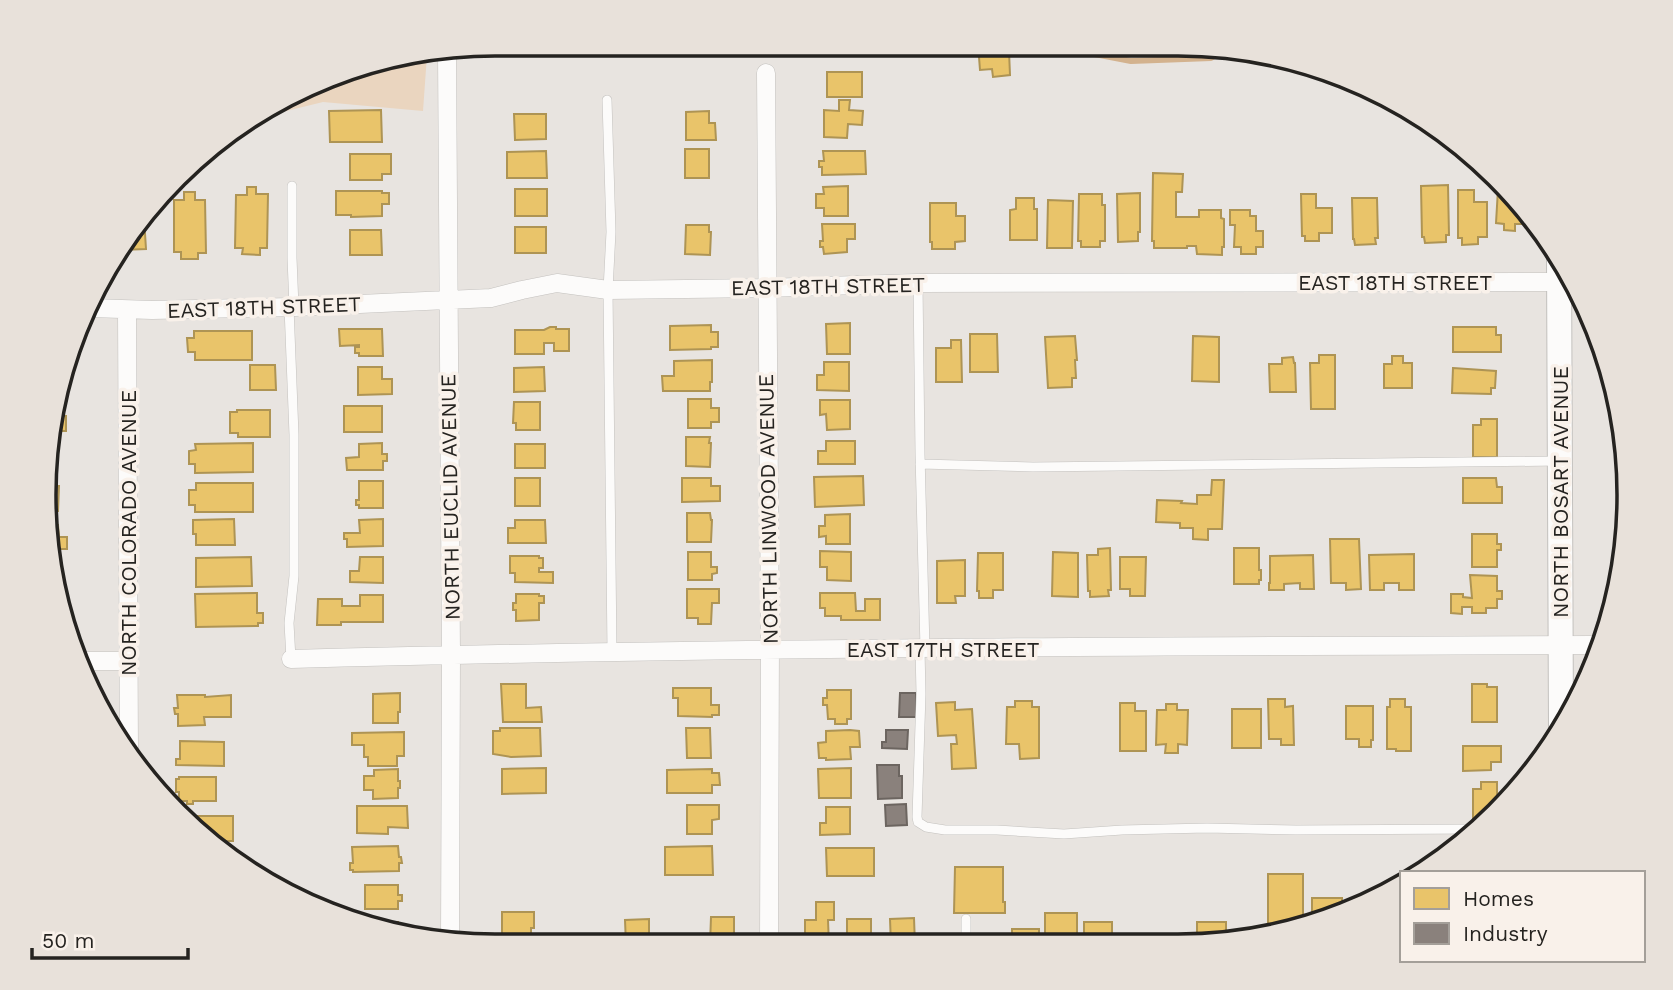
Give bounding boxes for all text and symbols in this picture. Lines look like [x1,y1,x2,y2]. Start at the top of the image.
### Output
street label: EAST 18TH STREET [1298,270,1492,295]
street label: EAST 18TH STREET [731,272,926,300]
street label: EAST 18TH STREET [167,291,362,323]
street label: NORTH BOSART AVENUE [1548,366,1573,618]
street label: NORTH EUCLID AVENUE [435,374,465,620]
street label: NORTH LINWOOD AVENUE [753,374,783,644]
street label: NORTH COLORADO AVENUE [116,390,141,676]
street label: EAST 17TH STREET [847,637,1040,662]
legend [1400,871,1645,962]
text: Homes [1463,886,1534,911]
scale bar [32,916,187,960]
text: Industry [1463,921,1548,946]
text: 50 m [42,928,94,953]

